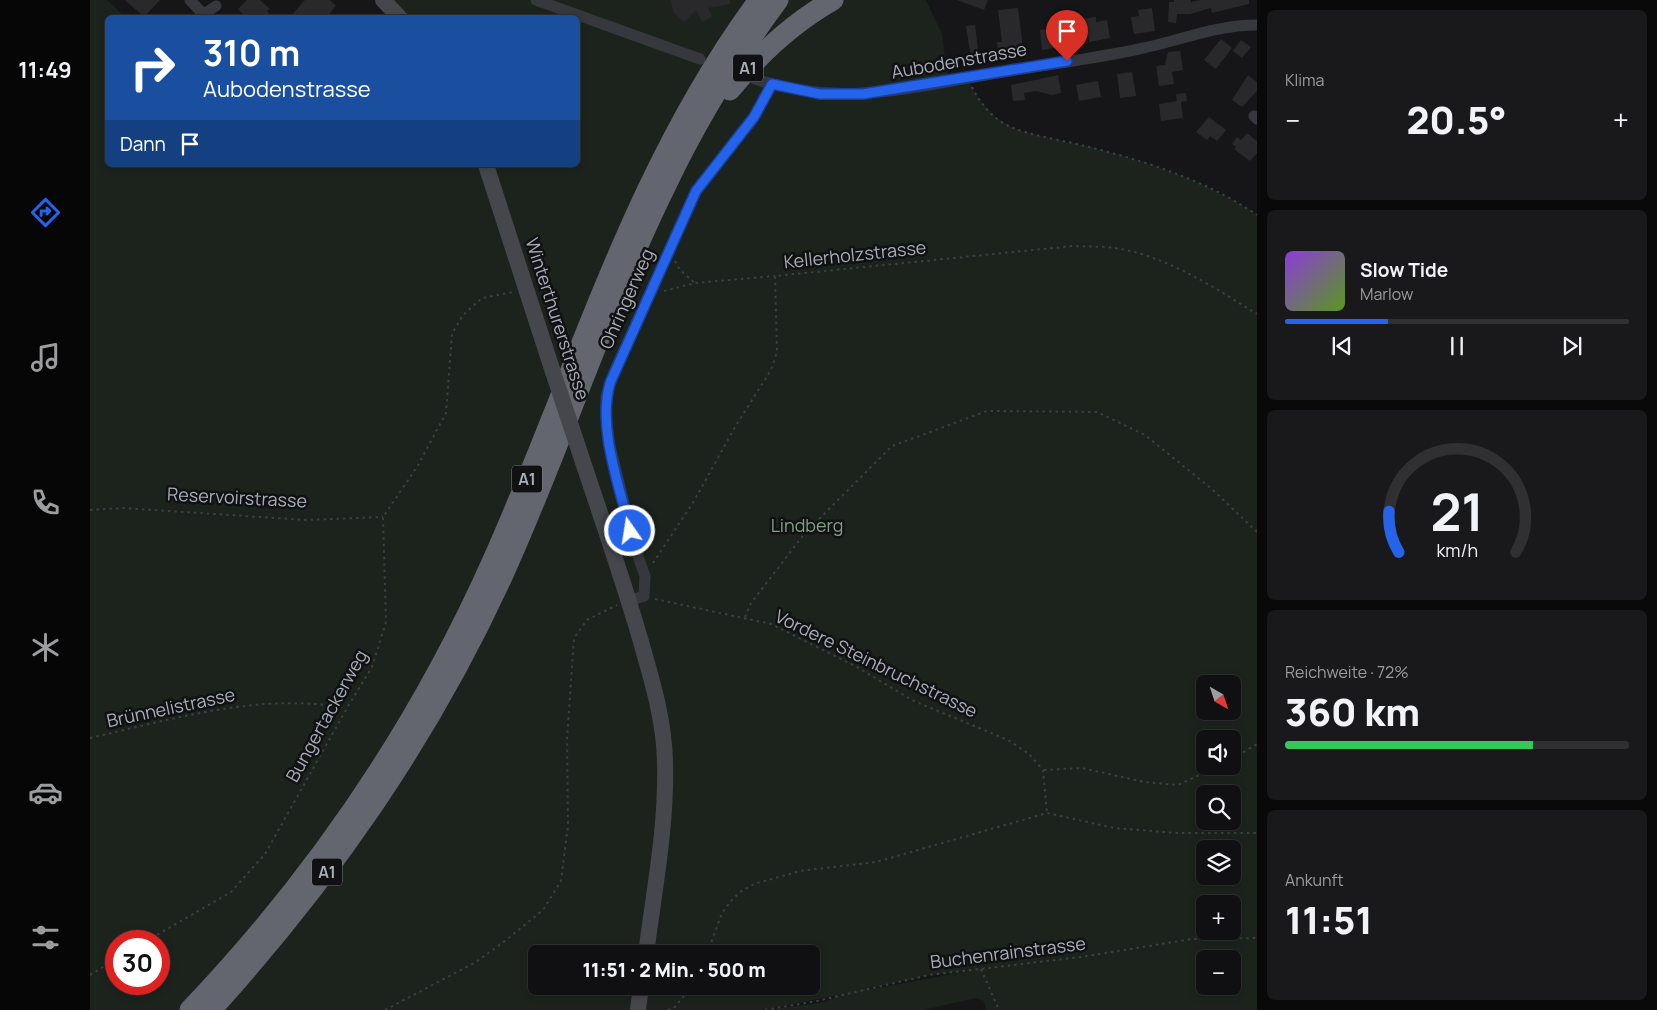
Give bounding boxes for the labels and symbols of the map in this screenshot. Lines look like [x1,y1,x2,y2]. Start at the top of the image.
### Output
pin [1046,10,1088,61]
street label: Aubodenstrasse [889,36,1028,84]
road number: A1 [733,54,763,82]
street label: Winterthurerstrasse [520,235,595,403]
street label: Kellerholzstrasse [782,235,927,273]
street label: Ohringerweg [593,245,659,353]
road number: A1 [512,466,542,492]
street label: Reservoirstrasse [166,481,308,513]
position arrow [603,504,655,556]
park label: Lindberg [771,513,843,537]
street label: Vordere Steinbruchstrasse [771,604,982,723]
street label: Bungertackerweg [280,645,372,786]
north arrow [1196,675,1241,720]
street label: Brünnelistrasse [104,682,237,732]
road number: A1 [312,859,342,886]
speed limit sign: 30 [105,930,170,995]
street label: Buchenrainstrasse [929,931,1087,973]

